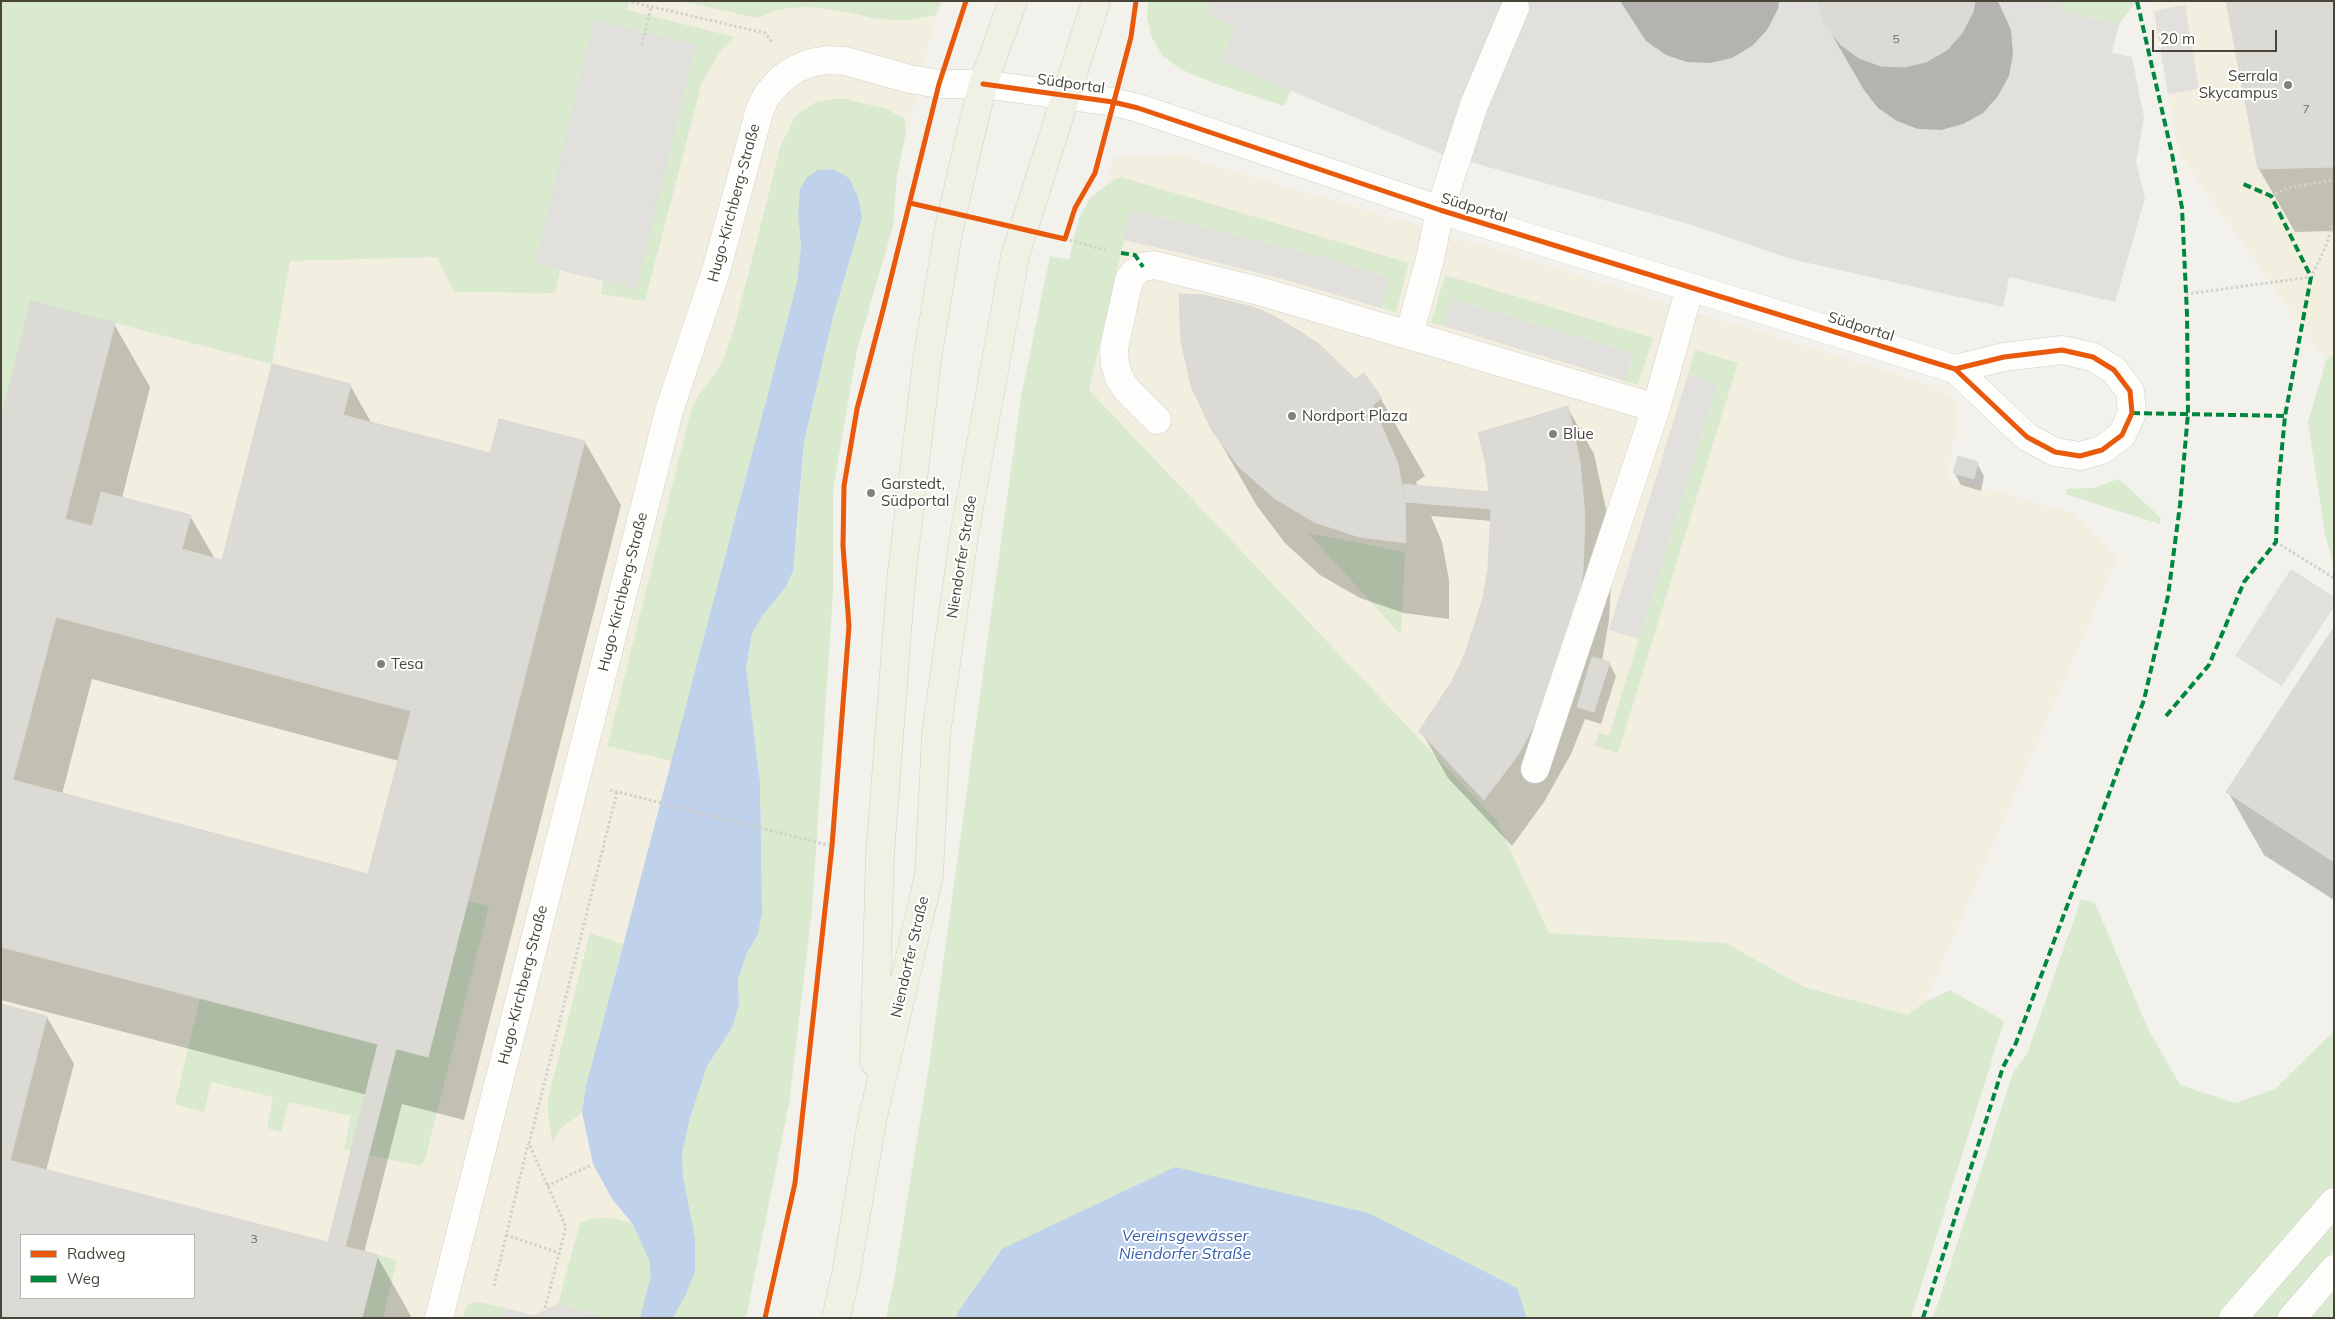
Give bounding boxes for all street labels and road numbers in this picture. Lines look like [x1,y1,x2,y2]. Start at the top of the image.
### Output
street label: Südportal [1036,70,1106,98]
street label: Hugo-Kirchberg-Straße [704,122,764,284]
street label: Südportal [1439,189,1509,227]
street label: Südportal [1826,308,1896,346]
street label: Niendorfer Straße [943,494,981,620]
street label: Hugo-Kirchberg-Straße [595,511,651,673]
street label: Niendorfer Straße [887,895,933,1019]
street label: Hugo-Kirchberg-Straße [495,904,551,1066]

